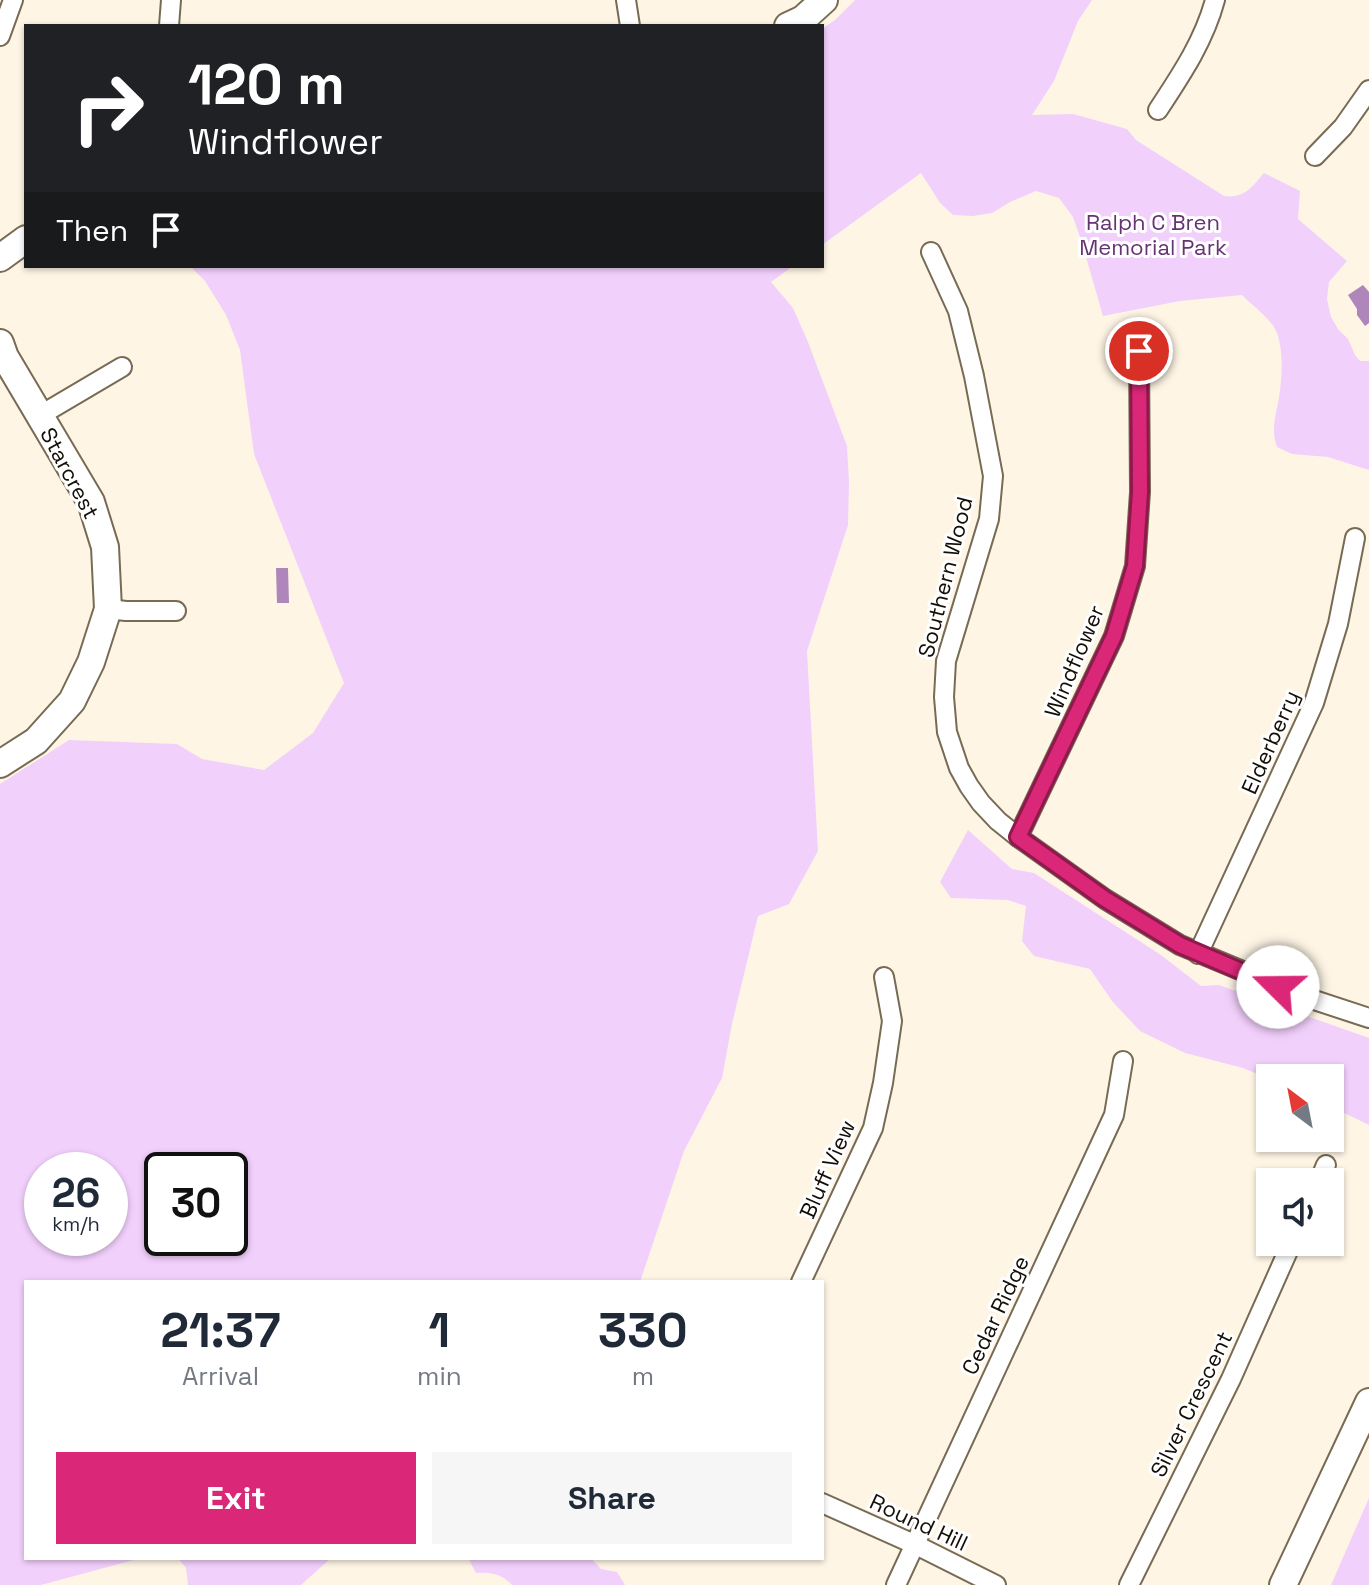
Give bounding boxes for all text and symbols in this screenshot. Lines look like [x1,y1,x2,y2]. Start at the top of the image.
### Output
text: 120 m [188,49,345,120]
icon: right [56,56,160,160]
text: Windflower [188,119,383,165]
icon: arrive [144,208,188,252]
park label: Ralph C Bren Memorial Park [1079,208,1227,261]
text: Then [56,211,128,250]
pin [1105,317,1173,385]
icon: arrive [1117,329,1161,373]
street label: Starcrest [34,422,106,524]
street label: Southern Wood [911,494,979,660]
street label: Windflower [1038,601,1110,721]
street label: Elderberry [1235,686,1305,798]
position arrow [1236,945,1320,1029]
north arrow [1256,1064,1344,1152]
map controls [1256,1064,1344,1256]
street label: Bluff View [793,1115,861,1223]
speed limit sign: 30 [144,1152,248,1256]
text: 26 [52,1168,100,1219]
button: sound [1256,1168,1344,1256]
text: km/h [52,1211,100,1237]
street label: Cedar Ridge [955,1251,1035,1379]
text: 21:37 [160,1300,281,1361]
text: 1 [429,1300,450,1361]
text: 330 [598,1300,688,1361]
street label: Silver Crescent [1144,1327,1238,1481]
text: Arrival [182,1359,259,1393]
text: min [417,1359,462,1393]
text: m [632,1359,654,1393]
button: Exit [56,1452,416,1544]
button: Share [432,1452,792,1544]
street label: Round Hill [866,1487,972,1557]

